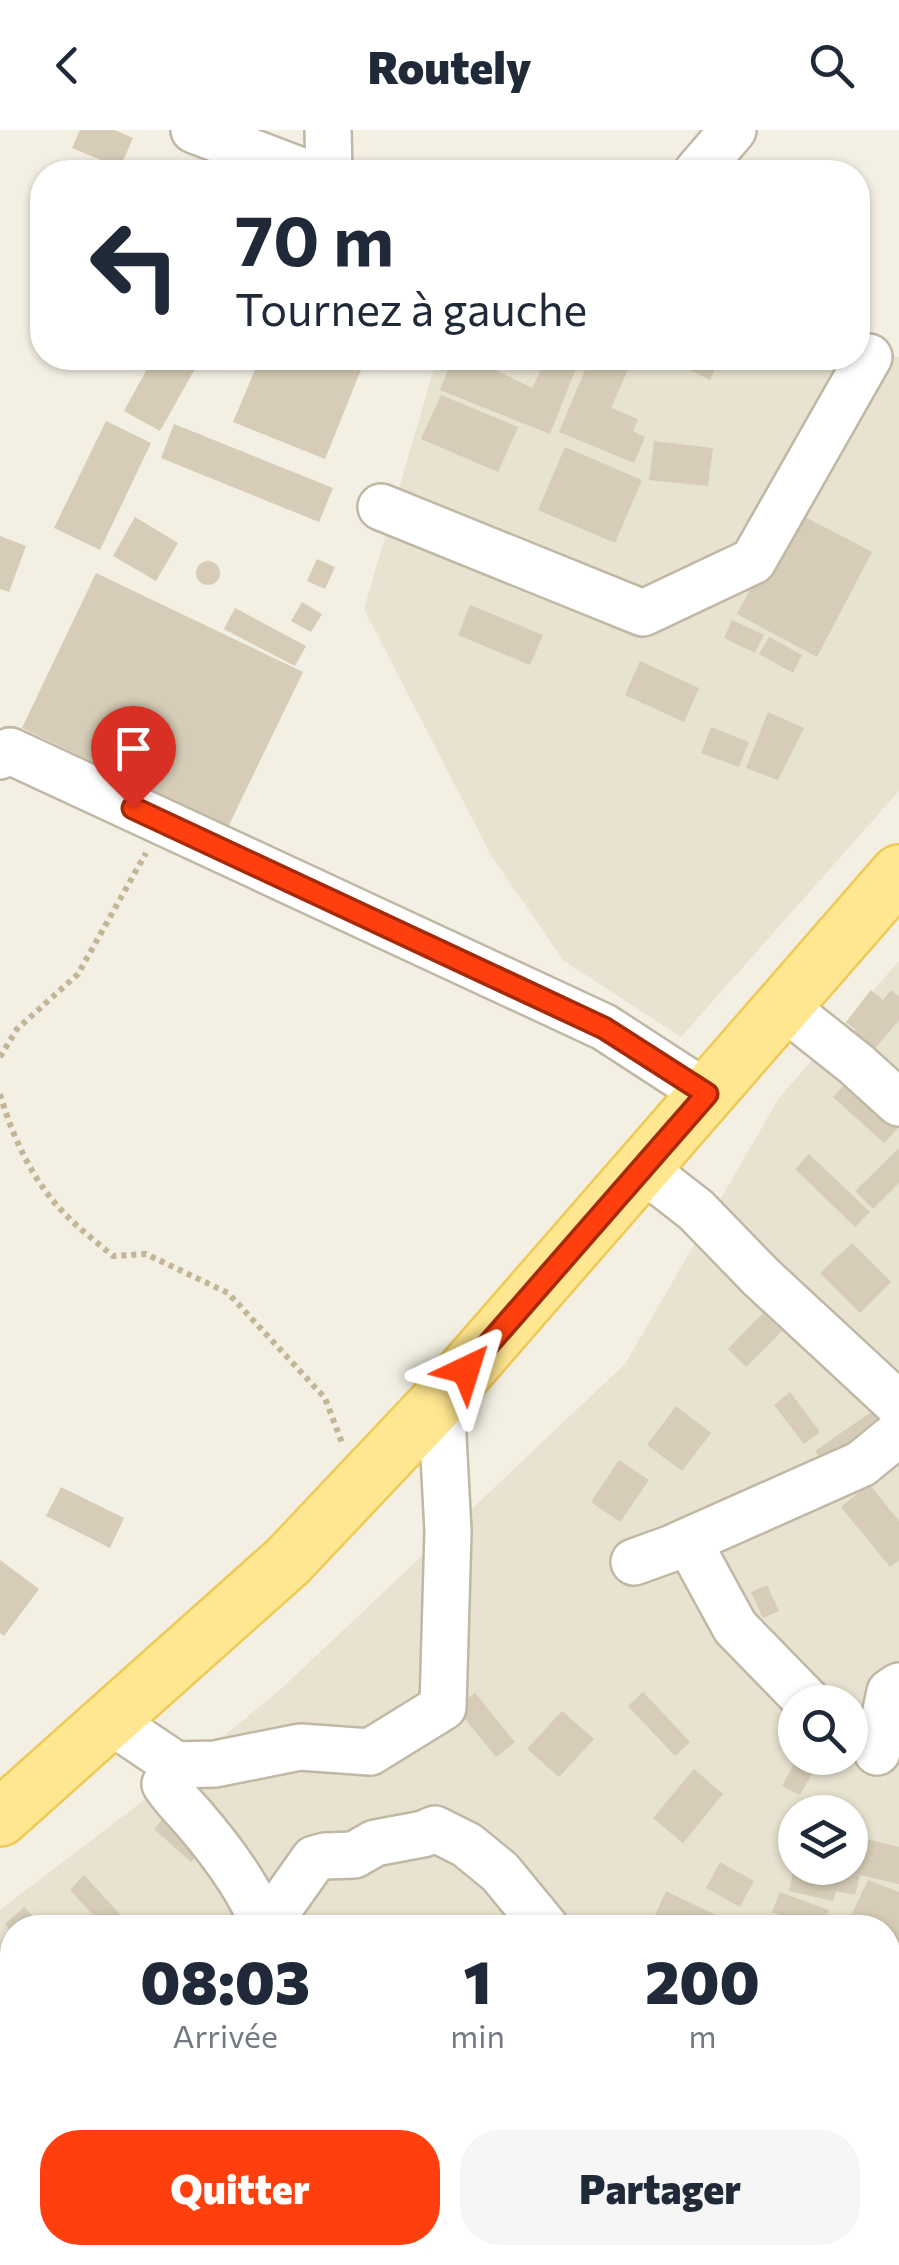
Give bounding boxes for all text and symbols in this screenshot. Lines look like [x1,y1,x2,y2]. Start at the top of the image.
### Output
icon: back [40,38,95,93]
text: Routely [368,38,531,93]
icon: search [804,38,859,93]
text: 70 m [235,195,394,280]
icon: left [70,200,200,330]
text: Tournez à gauche [235,280,587,335]
pin [91,706,176,809]
icon: arrive [106,721,161,776]
position arrow [414,1318,518,1422]
map controls [778,1685,868,1885]
button: search [778,1685,868,1775]
button: layers [778,1795,868,1885]
text: 08:03 [140,1943,310,2016]
text: 1 [464,1943,492,2016]
text: 200 [645,1943,760,2016]
text: Arrivée [172,2015,278,2055]
text: min [450,2015,505,2055]
text: m [688,2015,716,2055]
button: Quitter [40,2130,440,2245]
button: Partager [460,2130,860,2245]

